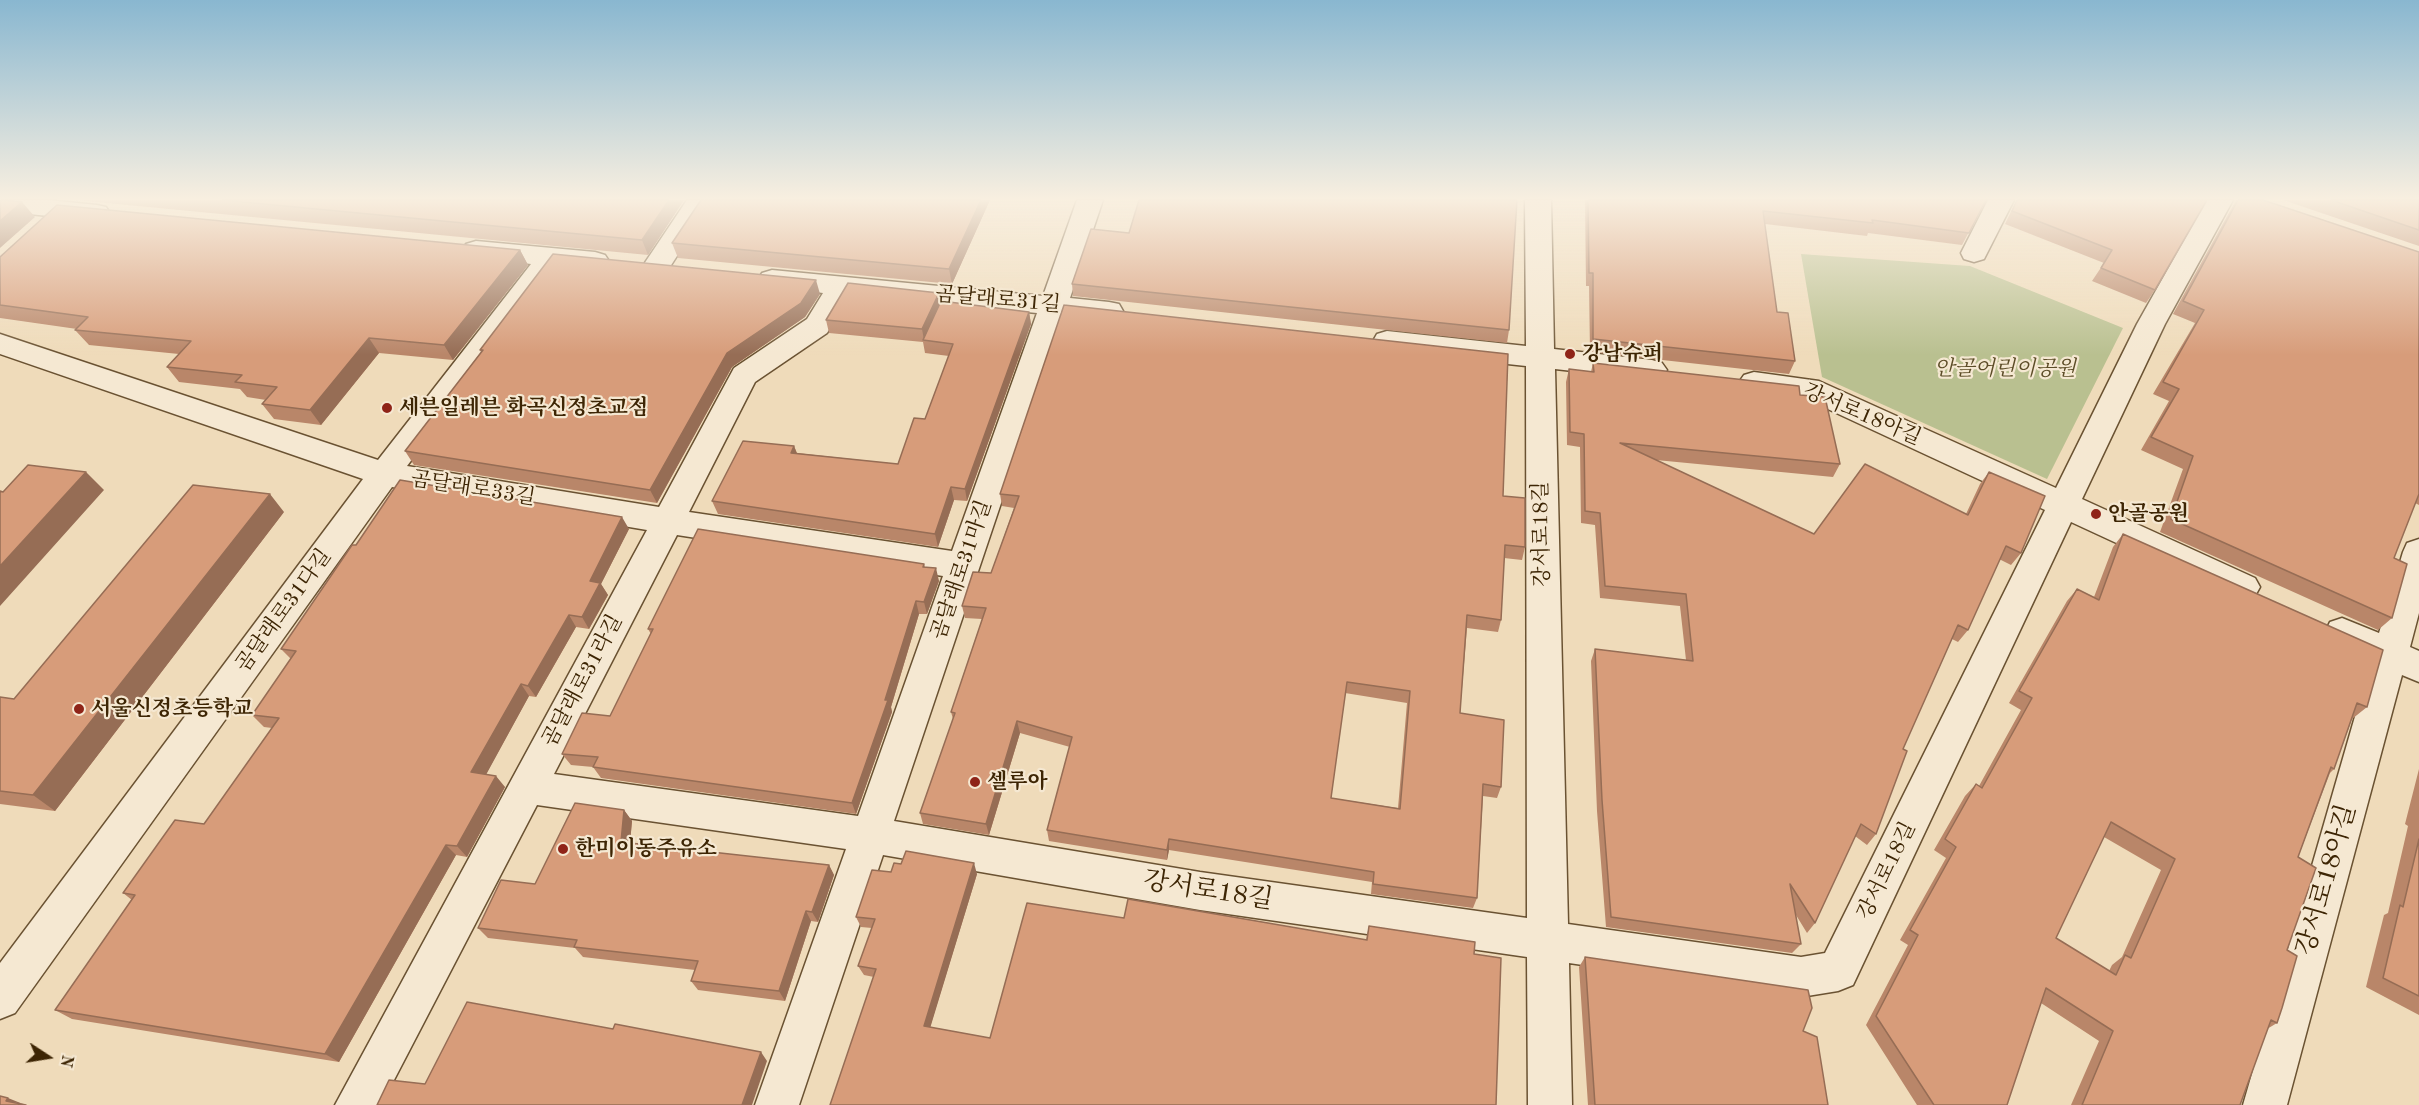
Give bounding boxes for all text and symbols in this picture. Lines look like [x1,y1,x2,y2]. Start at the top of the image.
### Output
street label: 곰달래로31길 [934,282,1062,318]
place label: 강남슈퍼 [1582,341,1663,367]
marker: 강남슈퍼 [1563,347,1577,361]
park label: 안골어린이공원 [1934,356,2076,382]
street label: 강서로18아길 [1799,379,1925,451]
place label: 세븐일레븐 화곡신정초교점 [399,395,648,421]
marker: 세븐일레븐 화곡신정초교점 [380,401,394,415]
street label: 곰달래로33길 [409,467,537,511]
street label: 강서로18길 [1528,481,1556,587]
street label: 곰달래로31마길 [926,497,998,643]
place label: 안골공원 [2108,501,2189,527]
marker: 안골공원 [2089,507,2103,521]
street label: 곰달래로31다길 [231,545,337,677]
street label: 곰달래로31라길 [538,611,628,751]
place label: 서울신정초등학교 [91,696,253,722]
marker: 서울신정초등학교 [72,702,86,716]
place label: 셀루아 [987,769,1048,795]
marker: 셀루아 [968,775,982,789]
street label: 강서로18아길 [2291,801,2363,959]
street label: 강서로18길 [1853,818,1921,924]
place label: 한미이동주유소 [575,836,717,862]
marker: 한미이동주유소 [556,842,570,856]
street label: 강서로18길 [1141,865,1275,917]
north arrow [18,1027,78,1087]
text: N [57,1053,75,1068]

